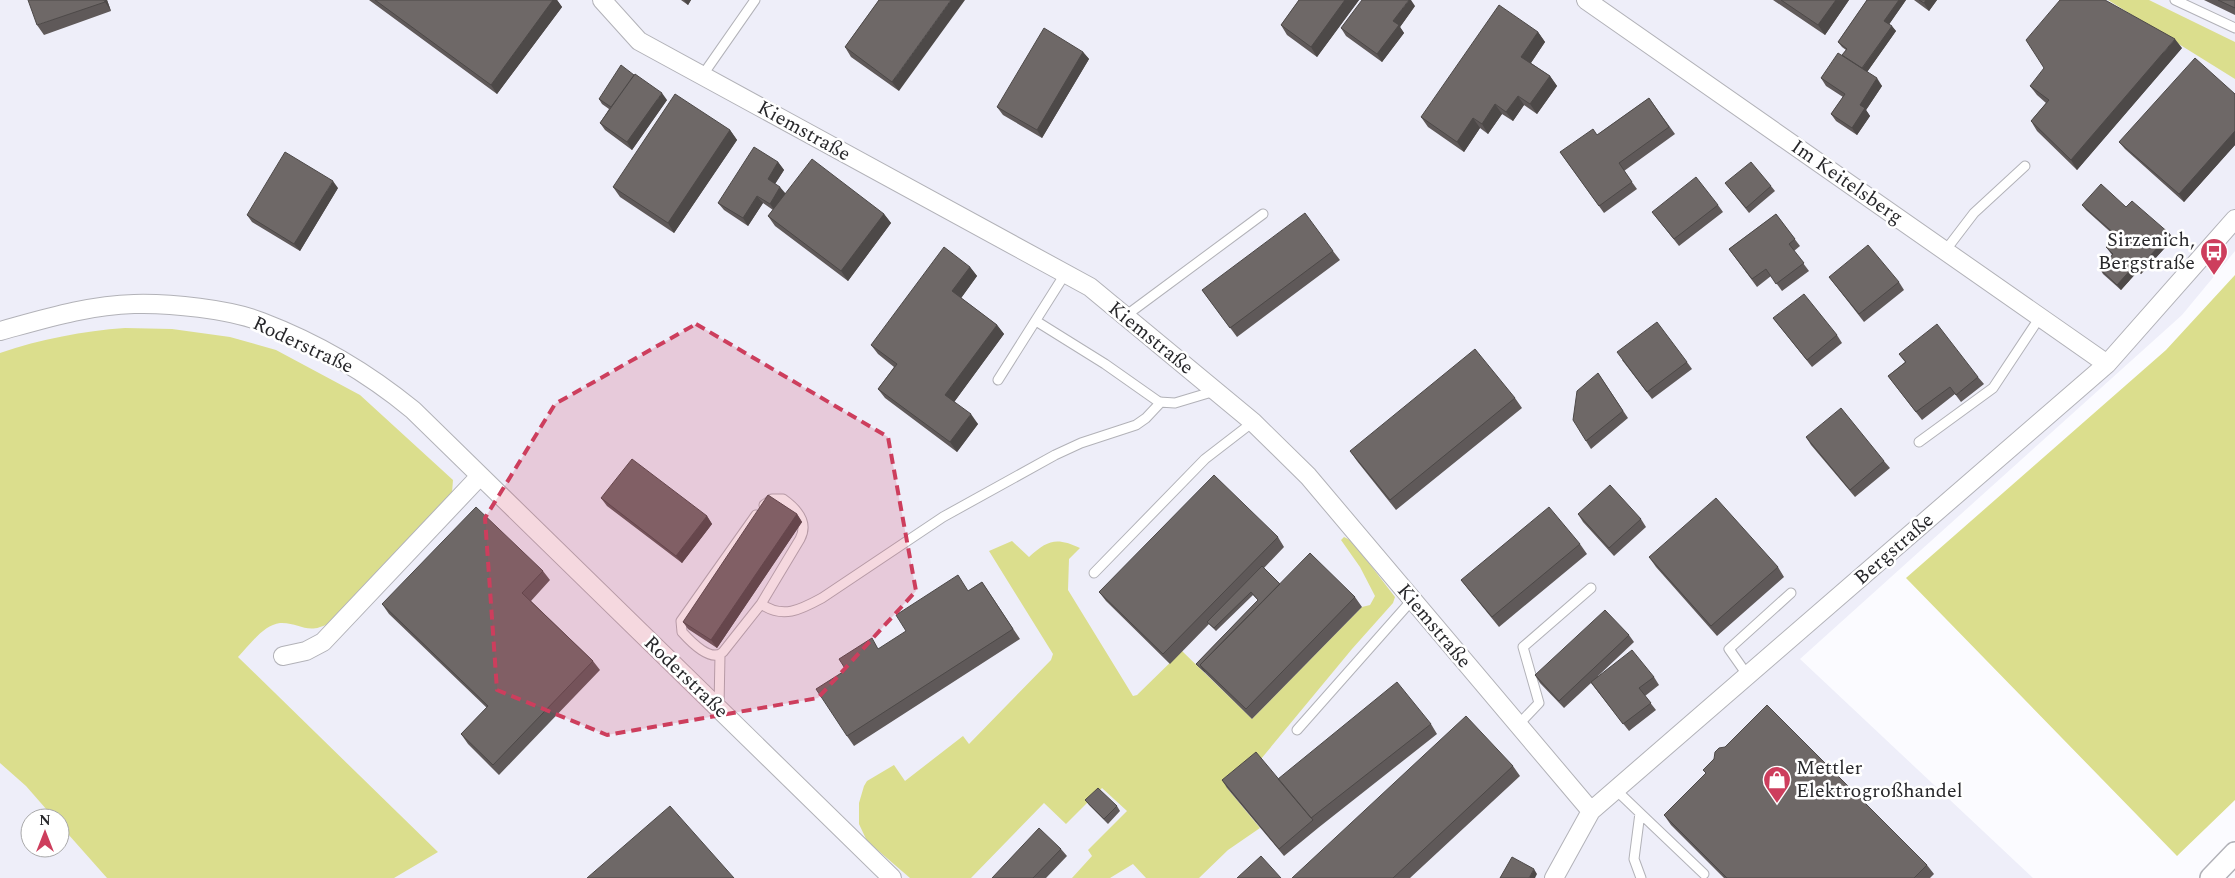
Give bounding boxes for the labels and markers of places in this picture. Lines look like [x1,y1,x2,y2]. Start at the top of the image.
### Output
place label: Sirzenich, Bergstraße [2098,225,2195,278]
bus stop icon: Sirzenich, Bergstraße [2199,237,2229,276]
place label: Mettler Elektrogroßhandel [1796,753,1963,806]
shop icon: Mettler Elektrogroßhandel [1762,765,1792,804]

